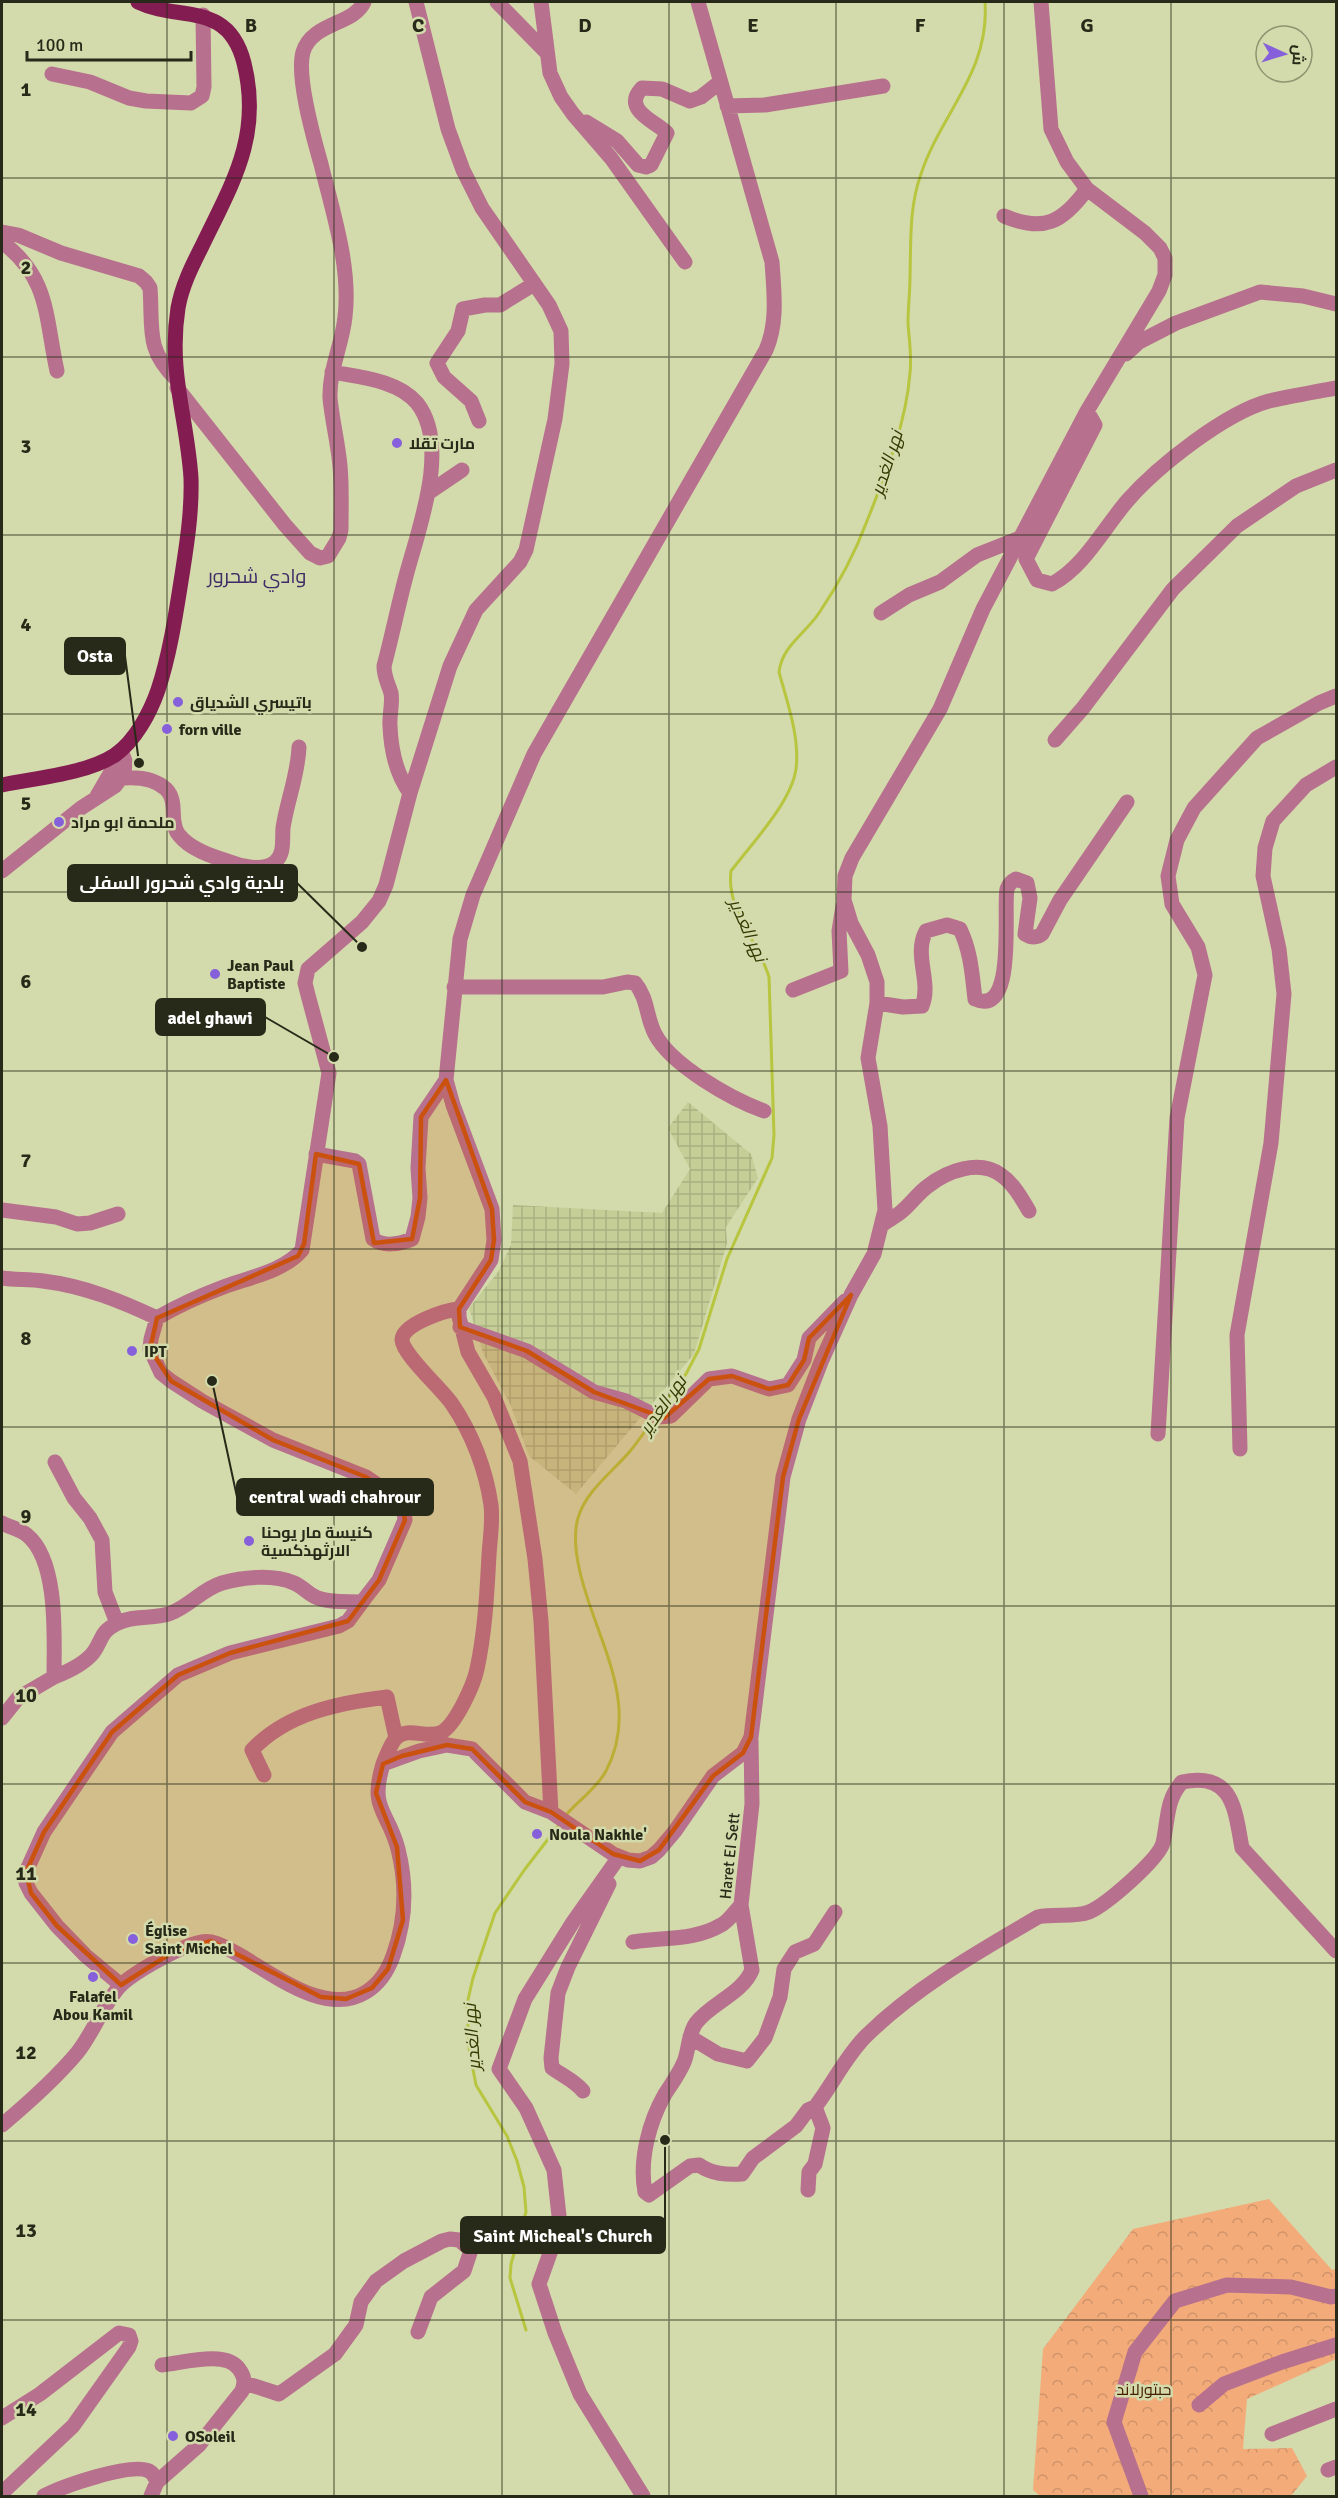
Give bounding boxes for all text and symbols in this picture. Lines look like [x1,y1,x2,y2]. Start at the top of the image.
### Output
text: B [245,13,257,38]
text: C [412,13,424,38]
text: D [578,13,592,38]
text: E [747,13,759,38]
text: F [915,13,926,38]
text: G [1080,13,1094,38]
scale bar [27,24,190,62]
north arrow [1254,24,1314,84]
text: 100 m [36,34,83,56]
text: ش [1287,44,1309,66]
text: 1 [21,77,32,102]
text: 2 [21,255,31,280]
water label: نهر الغدير [866,426,909,500]
text: 3 [21,434,31,459]
place label: مارت تقلا [409,434,475,454]
marker: مارت تقلا [390,436,404,450]
district label: وادي شحرور [206,564,307,592]
text: 4 [21,612,32,637]
callout: Osta [65,638,125,674]
text: Osta [77,645,113,667]
place label: باتيسري الشدياق [190,693,312,715]
marker: باتيسري الشدياق [171,695,185,709]
place label: forn ville [178,720,241,740]
marker: forn ville [160,722,174,736]
text: 5 [21,791,31,816]
place label: ملحمة ابو مراد [71,813,175,833]
marker: ملحمة ابو مراد [52,815,66,829]
callout: بلدية وادي شحرور السفلى [68,865,297,901]
text: بلدية وادي شحرور السفلى [80,872,284,897]
water label: نهر الغدير [723,893,773,967]
place label: Jean Paul Baptiste [227,956,294,994]
marker: Jean Paul Baptiste [208,967,222,981]
text: 6 [21,969,32,994]
callout: adel ghawi [156,999,265,1035]
text: adel ghawi [167,1007,253,1029]
text: 7 [21,1148,32,1173]
text: 8 [21,1326,32,1351]
place label: IPT [144,1342,167,1362]
marker: IPT [125,1344,139,1358]
water label: نهر الغدير [634,1369,693,1440]
callout: central wadi chahrour [237,1479,433,1515]
text: central wadi chahrour [249,1486,422,1508]
text: 9 [21,1504,32,1529]
place label: كنيسة مار يوحنا الارثهذكسية [261,1523,373,1561]
marker: كنيسة مار يوحنا الارثهذكسية [242,1534,256,1548]
text: 10 [15,1683,37,1708]
street label: Haret EI Sett [716,1811,745,1900]
place label: Noula Nakhle' [549,1825,647,1845]
marker: Noula Nakhle' [530,1827,544,1841]
text: 11 [15,1861,37,1886]
place label: Église Saint Michel [145,1921,233,1959]
marker: Église Saint Michel [126,1932,140,1946]
marker: Falafel Abou Kamil [86,1970,100,1984]
place label: Falafel Abou Kamil [53,1987,133,2025]
water label: نهر الغدير [459,2001,485,2073]
text: 12 [15,2040,37,2065]
callout: Saint Micheal's Church [461,2217,665,2253]
text: 13 [15,2218,37,2243]
text: Saint Micheal's Church [473,2225,653,2247]
park label: حبتورلاند [1117,2380,1171,2400]
text: 14 [15,2397,37,2422]
place label: OSoleil [185,2427,236,2447]
marker: OSoleil [166,2429,180,2443]

